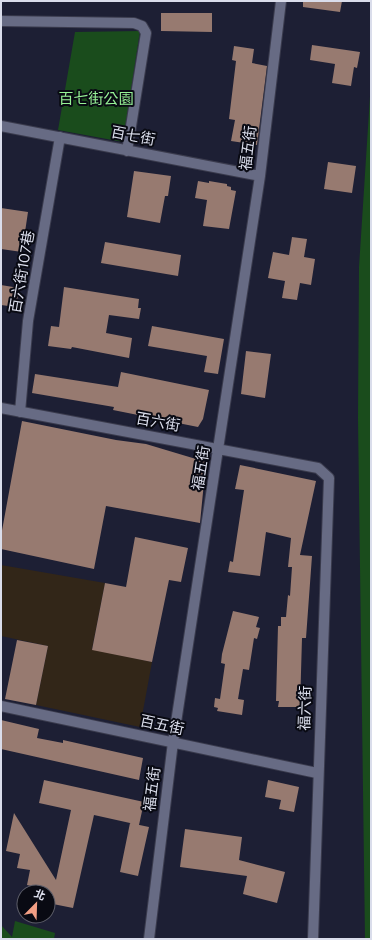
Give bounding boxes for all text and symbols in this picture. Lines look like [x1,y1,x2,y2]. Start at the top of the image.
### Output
park label: 百七街公園 [58,90,134,108]
street label: 百七街 [109,123,157,149]
street label: 福五街 [236,125,260,171]
street label: 百六街107巷 [6,229,38,315]
street label: 百六街 [134,409,182,435]
street label: 福五街 [189,444,213,492]
street label: 福六街 [295,685,315,731]
street label: 百五街 [138,712,186,738]
street label: 福五街 [140,766,164,812]
north arrow [16,884,56,924]
text: 北 [32,887,47,903]

